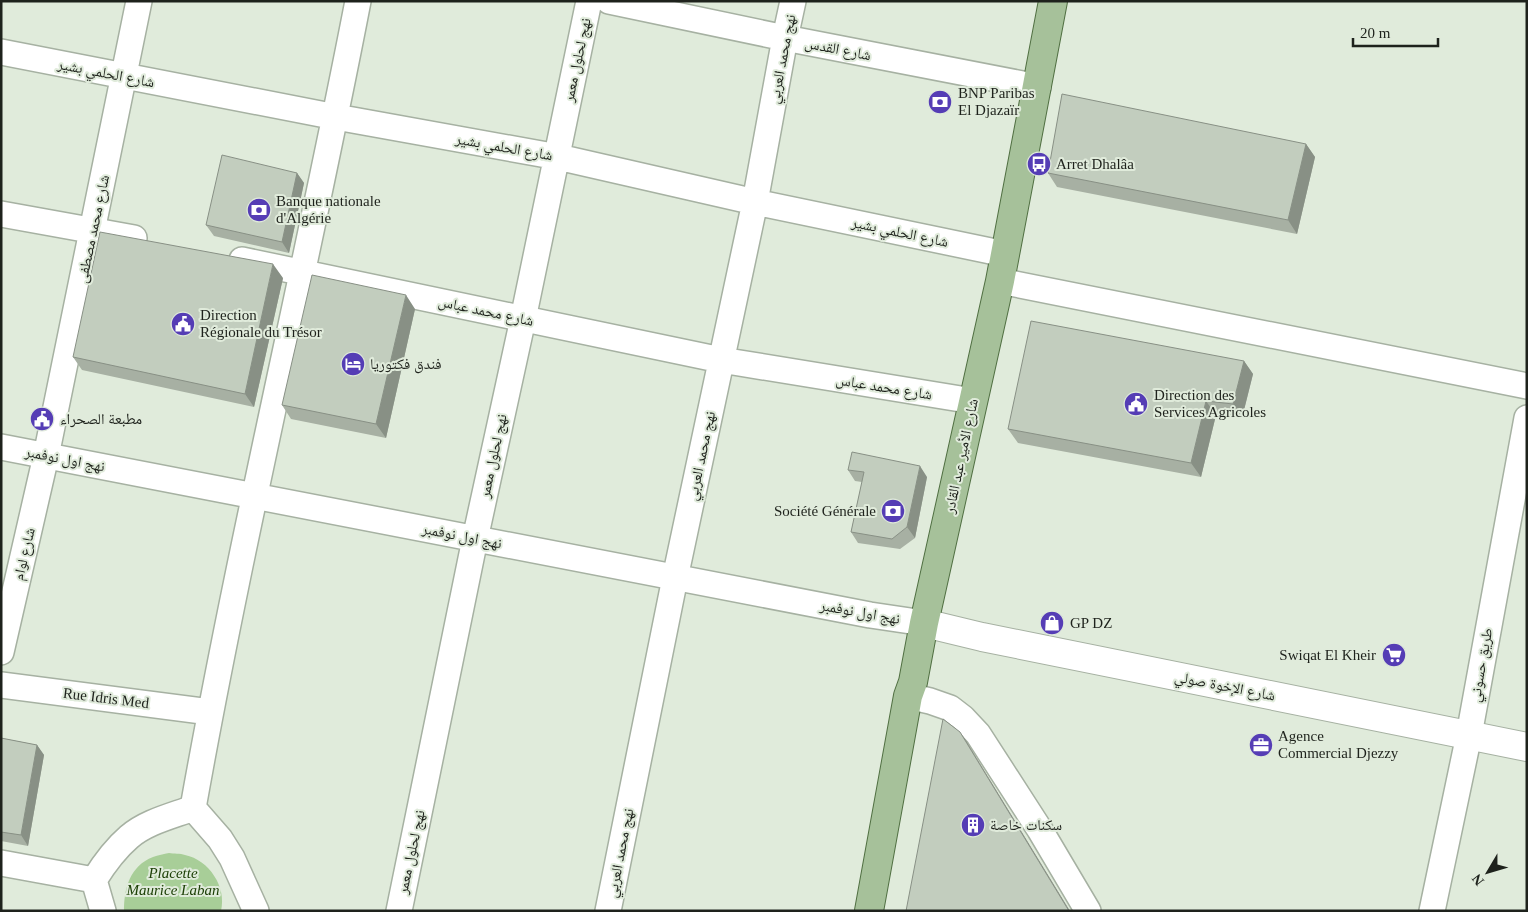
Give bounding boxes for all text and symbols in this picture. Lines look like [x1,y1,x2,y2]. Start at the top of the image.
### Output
street label: نهج محمد العربي [765,13,802,106]
scale bar [1353,15,1438,47]
street label: نهج لحلول معمر [560,17,596,105]
text: 20 m [1360,25,1391,41]
street label: شارع القدس [803,35,873,65]
street label: شارع الحلمي بشير [54,56,156,94]
place label: BNP Paribas El Djazaïr [958,85,1035,118]
bank icon: BNP Paribas El Djazaïr [927,89,953,115]
street label: شارع الحلمي بشير [452,130,554,167]
bus stop icon: Arret Dhalâa [1026,151,1052,177]
place label: Arret Dhalâa [1056,156,1134,172]
street label: شارع محمد مصطفى [74,173,114,285]
place label: Banque nationale d'Algérie [276,193,381,226]
bank icon: Banque nationale d'Algérie [246,197,272,223]
street label: شارع الحلمي بشير [848,214,950,254]
street label: شارع محمد عباس [436,293,535,331]
place label: Direction Régionale du Trésor [200,307,322,340]
public building icon: Direction Régionale du Trésor [170,311,196,337]
hotel icon: فندق فكتوريا [340,351,366,377]
place label: فندق فكتوريا [370,356,442,374]
street label: شارع محمد عباس [834,372,933,404]
place label: Direction des Services Agricoles [1154,387,1266,420]
public building icon: Direction des Services Agricoles [1123,391,1149,417]
street label: شارع الأمير عبد القادر [941,397,983,516]
public building icon: مطبعة الصحراء [29,406,55,432]
street label: نهج محمد العربي [684,410,722,503]
place label: مطبعة الصحراء [60,411,142,428]
street label: نهج لحلول معمر [476,413,512,501]
street label: نهج اول نوفمبر [22,443,106,477]
bank icon: Société Générale [880,498,906,524]
place label: Société Générale [774,503,876,519]
street label: نهج اول نوفمبر [419,520,503,554]
street label: شارع لوام [10,526,40,582]
street label: نهج اول نوفمبر [817,597,901,629]
shop icon: GP DZ [1039,610,1065,636]
place label: GP DZ [1070,615,1112,631]
street label: طريق حسوني [1467,626,1499,704]
supermarket icon: Swiqat El Kheir [1381,642,1407,668]
place label: Swiqat El Kheir [1279,647,1376,663]
street label: شارع الإخوة صولي [1173,668,1277,707]
street label: Rue Idris Med [62,685,150,711]
place label: Agence Commercial Djezzy [1278,728,1399,761]
office icon: Agence Commercial Djezzy [1248,732,1274,758]
street label: نهج محمد العربي [603,807,640,900]
street label: نهج لحلول معمر [394,809,430,897]
building icon: سكنات خاصة [960,812,986,838]
place label: سكنات خاصة [990,817,1062,833]
north arrow [1463,847,1513,897]
park label: Placette Maurice Laban [126,865,219,898]
text: N [1469,871,1487,888]

